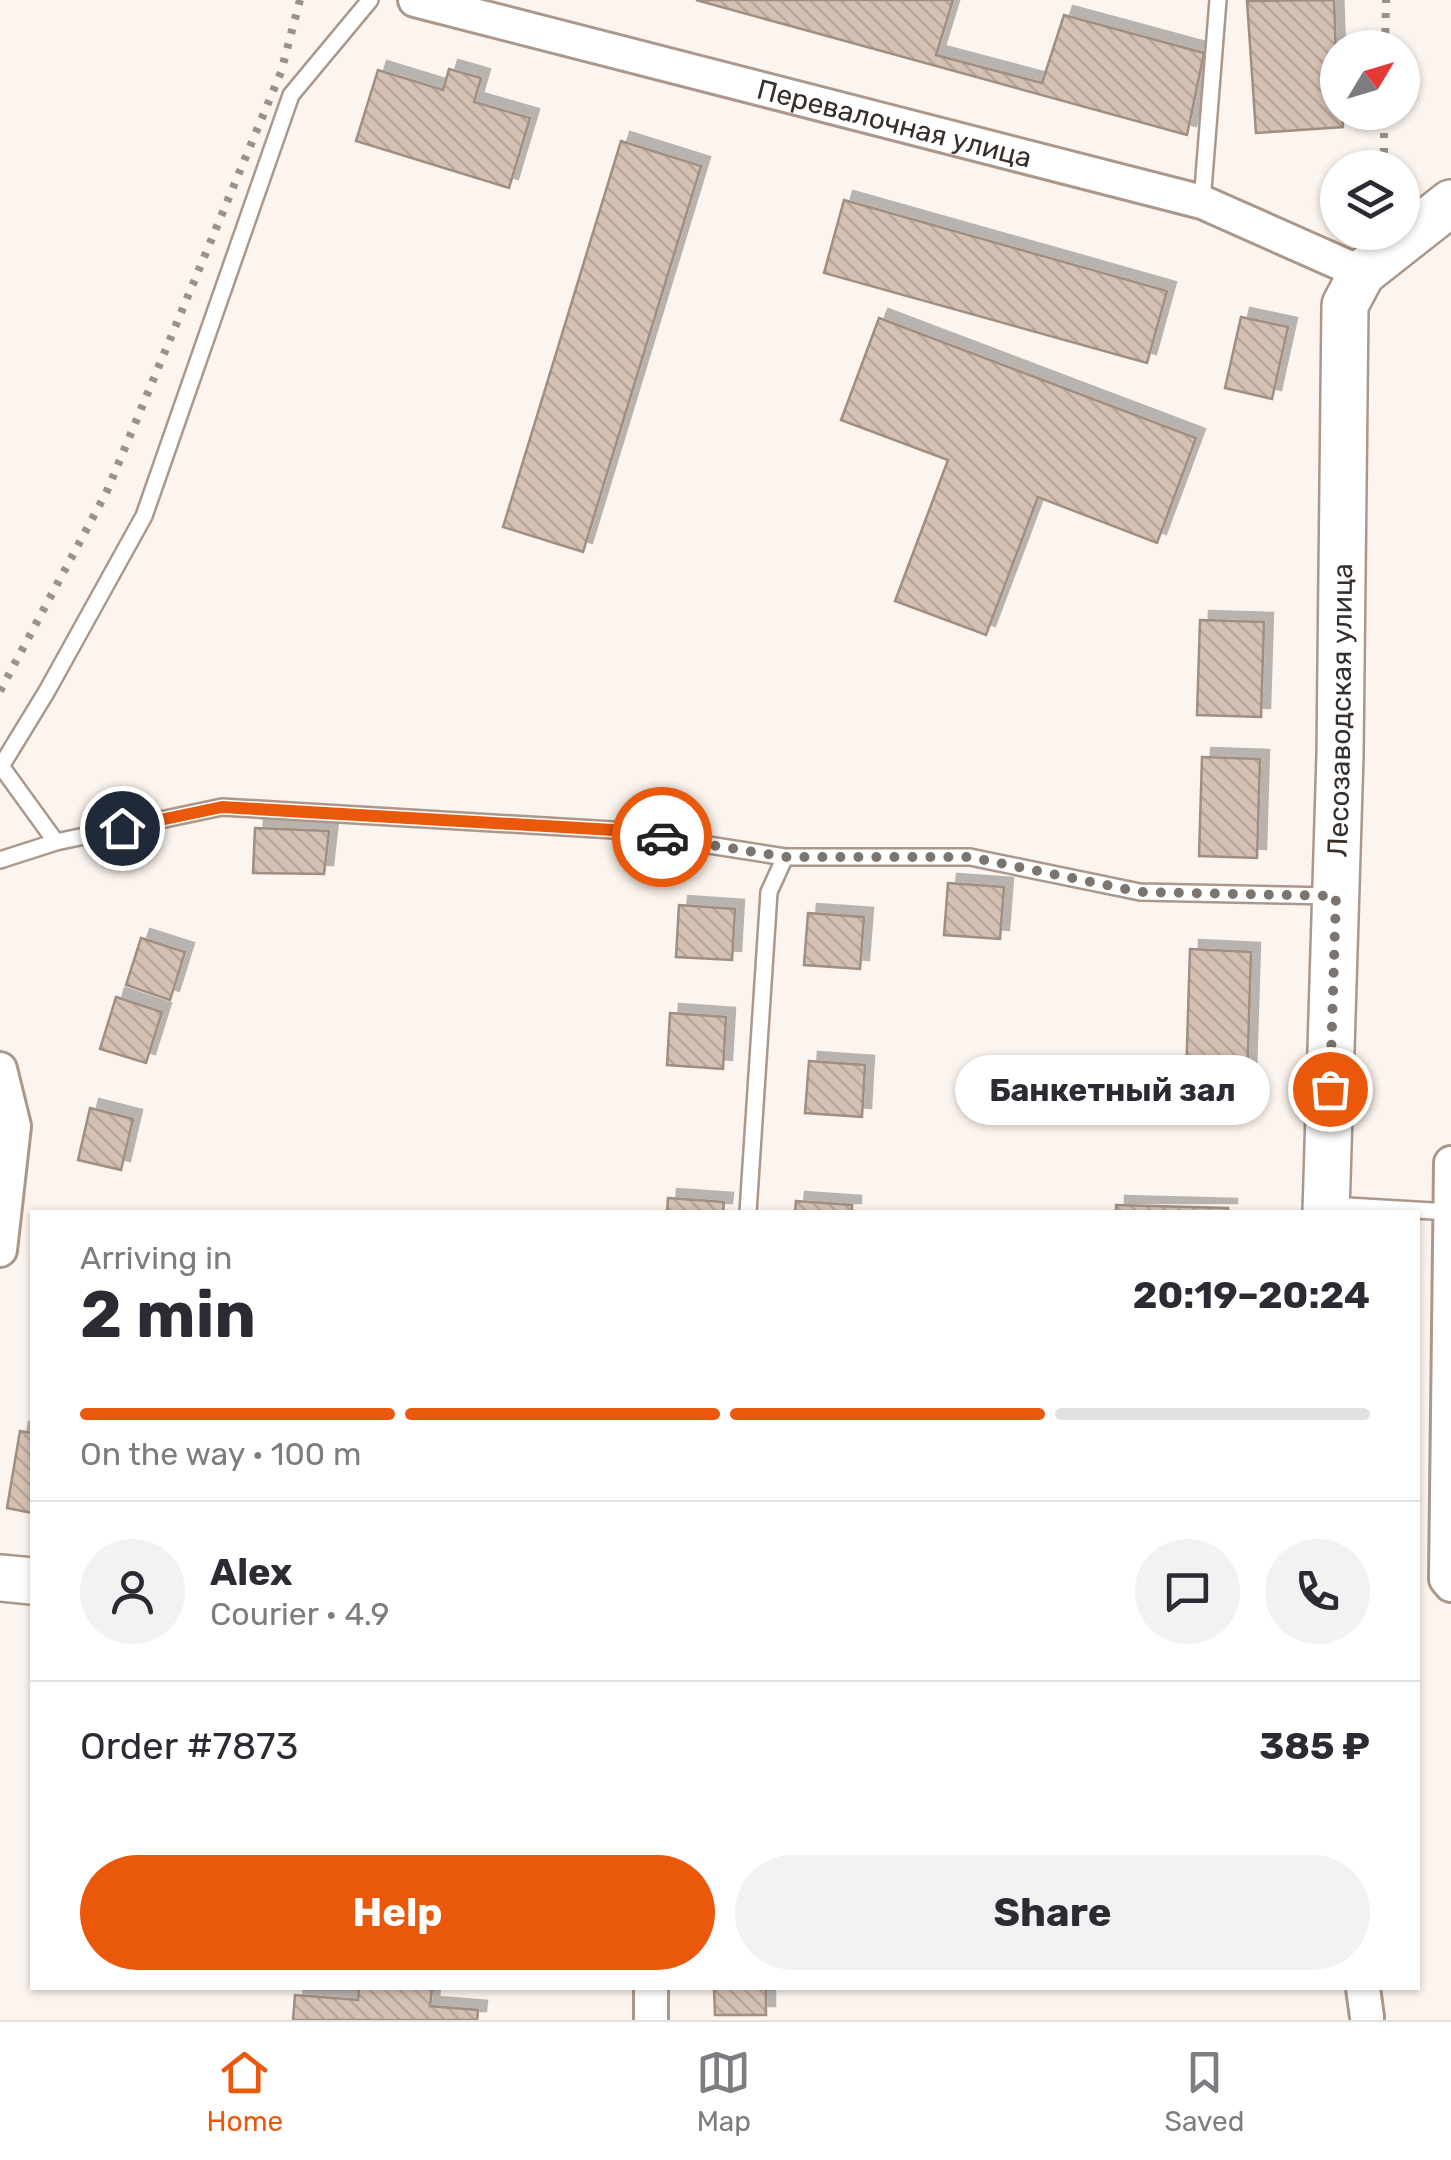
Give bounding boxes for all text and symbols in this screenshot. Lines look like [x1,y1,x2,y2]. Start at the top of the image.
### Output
north arrow [1320,30,1420,130]
map controls [1320,30,1420,250]
street label: Перевалочная улица [754,72,1035,174]
button: layers [1320,150,1420,250]
street label: Лесозаводская улица [1320,563,1359,858]
pin [80,786,165,871]
courier [612,787,712,887]
icon: home [95,801,150,856]
icon: car [635,810,690,865]
pin [1288,1047,1373,1132]
callout: Банкетный зал [955,1054,1270,1124]
icon: bag [1303,1062,1358,1117]
text: Банкетный зал [989,1071,1236,1109]
text: Arriving in [80,1239,232,1277]
text: 20:19–20:24 [1133,1272,1370,1318]
text: 2 min [80,1276,256,1353]
text: On the way · 100 m [80,1435,361,1473]
button: person [80,1539,185,1644]
button: chat [1135,1539,1240,1644]
button: phone [1265,1539,1370,1644]
text: Alex [210,1549,292,1595]
text: Courier · 4.9 [210,1595,389,1633]
text: Order #7873 [80,1723,298,1769]
text: 385 ₽ [1259,1723,1370,1769]
button: Help [80,1855,715,1970]
button: Share [735,1855,1370,1970]
tab: Home [207,2045,283,2138]
tab: Map [696,2045,751,2138]
tab: Saved [1164,2045,1244,2138]

